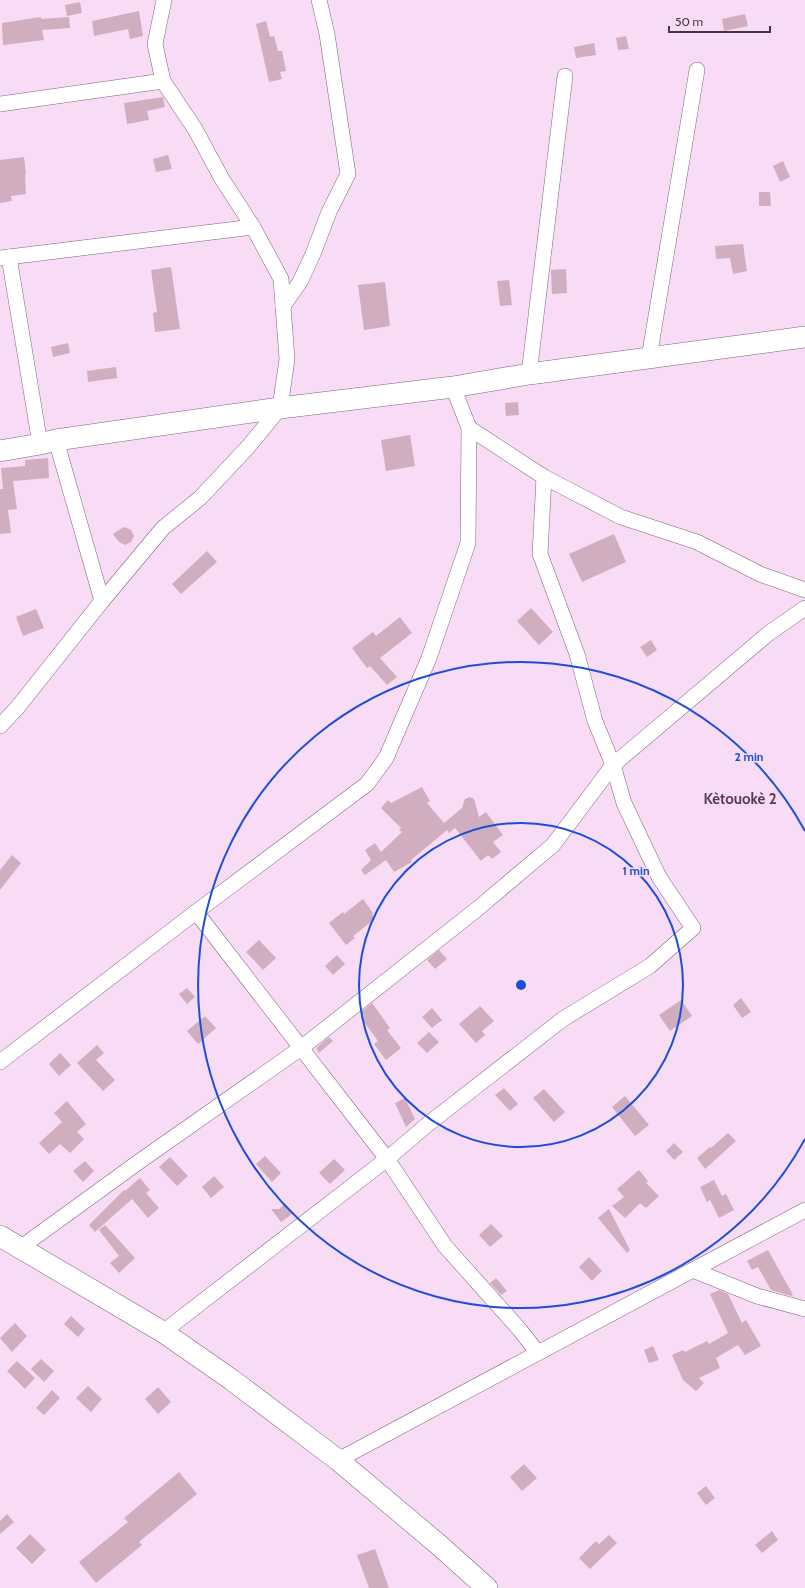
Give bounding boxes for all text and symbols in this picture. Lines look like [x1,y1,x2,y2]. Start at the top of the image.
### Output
scale bar [669,8,770,34]
text: 50 m [675,14,703,29]
text: 2 min [735,749,763,764]
district label: Kètouokè 2 [703,790,777,808]
text: 1 min [622,863,650,878]
centre of rings [514,978,528,992]

